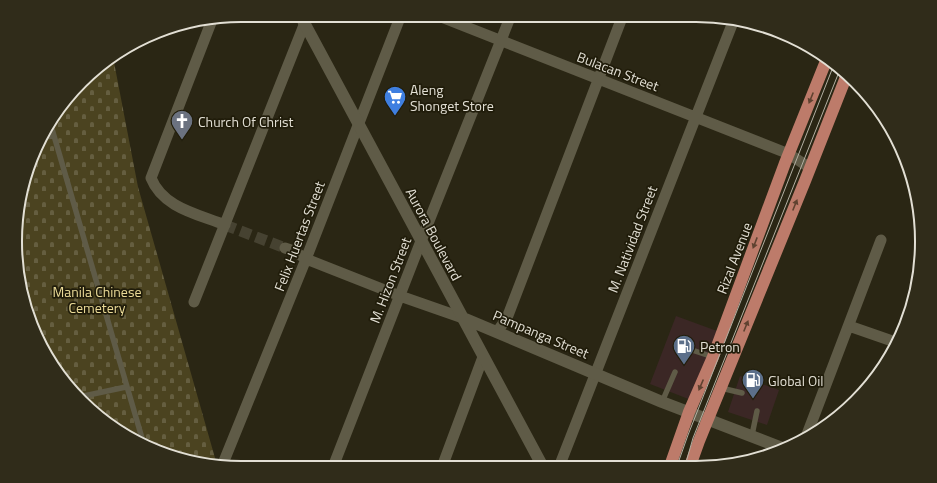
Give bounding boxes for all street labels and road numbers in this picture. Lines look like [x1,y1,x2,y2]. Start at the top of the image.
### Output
street label: Bulacan Street [574,46,662,96]
street label: Felix Huertas Street [268,178,330,294]
street label: M. Natividad Street [602,182,662,296]
street label: Aurora Boulevard [401,184,467,284]
street label: Rizal Avenue [711,219,757,297]
street label: M. Hizon Street [364,234,416,326]
street label: Pampanga Street [490,304,592,364]

